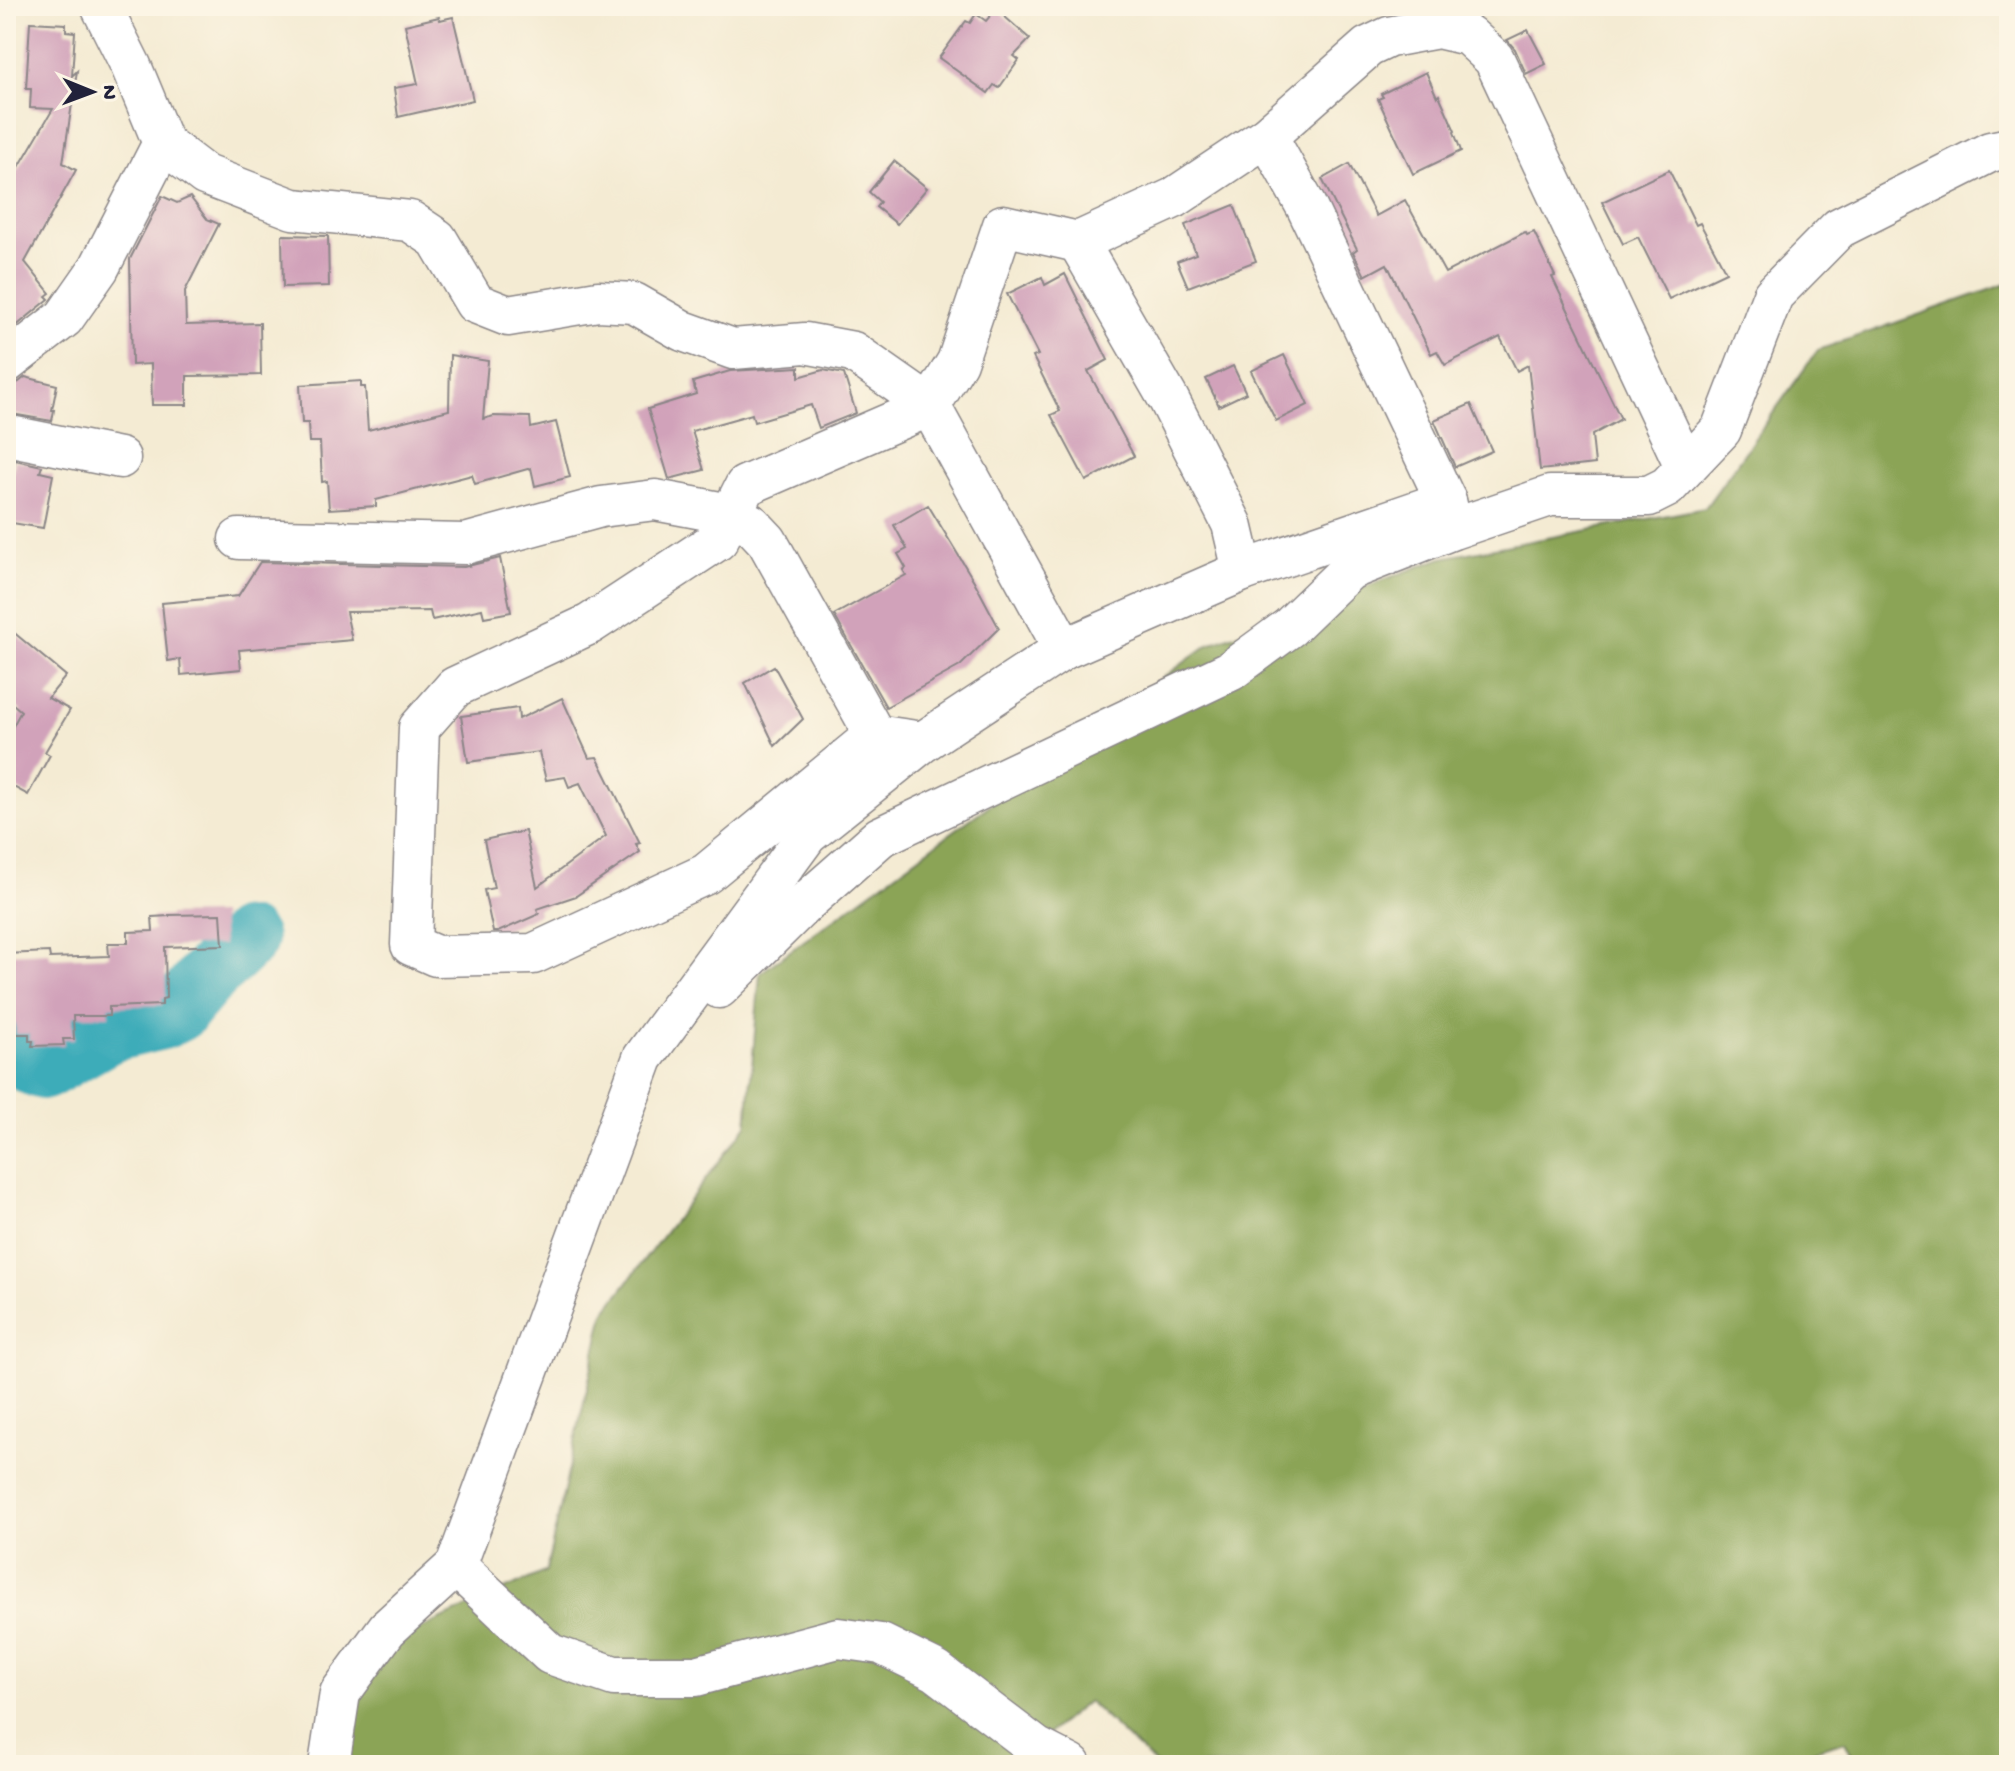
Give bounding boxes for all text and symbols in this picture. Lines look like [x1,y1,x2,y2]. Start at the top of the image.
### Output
north arrow [52,52,132,132]
text: N [95,85,121,100]

